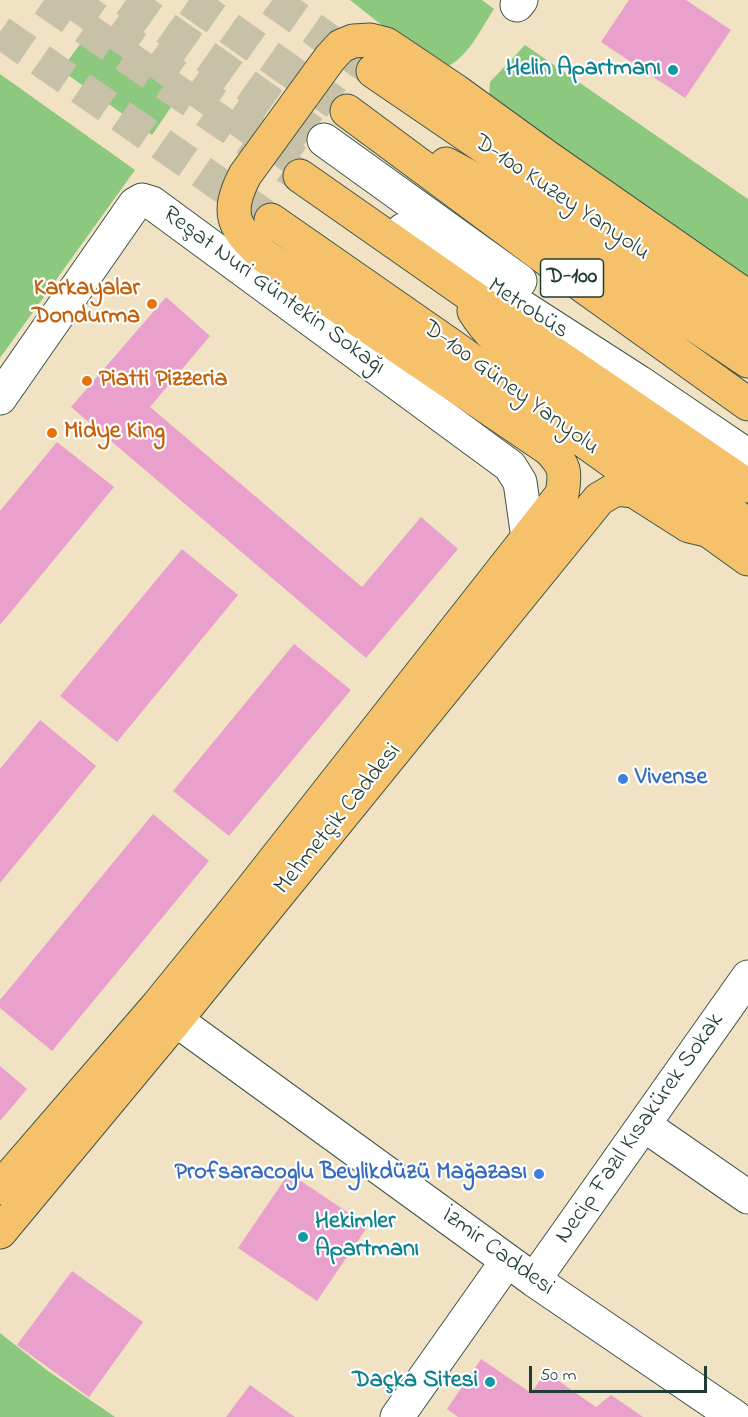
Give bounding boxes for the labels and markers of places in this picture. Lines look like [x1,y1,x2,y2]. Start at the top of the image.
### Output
place label: Helin Apartmanı [506,56,661,84]
marker: Helin Apartmanı [666,63,680,77]
place label: Karkayalar Dondurma [32,276,140,332]
marker: Karkayalar Dondurma [145,297,159,311]
place label: Piatti Pizzeria [99,367,228,395]
marker: Piatti Pizzeria [80,374,94,388]
place label: Midye King [64,419,165,447]
marker: Midye King [45,426,59,440]
place label: Vivense [635,765,707,793]
marker: Vivense [616,772,630,786]
place label: Profsaracoglu Beylikdüzü Mağazası [174,1160,527,1188]
marker: Profsaracoglu Beylikdüzü Mağazası [532,1167,546,1181]
place label: Hekimler Apartmanı [315,1209,419,1265]
marker: Hekimler Apartmanı [296,1230,310,1244]
place label: Daçka Sitesi [352,1368,478,1396]
marker: Daçka Sitesi [483,1375,497,1389]

